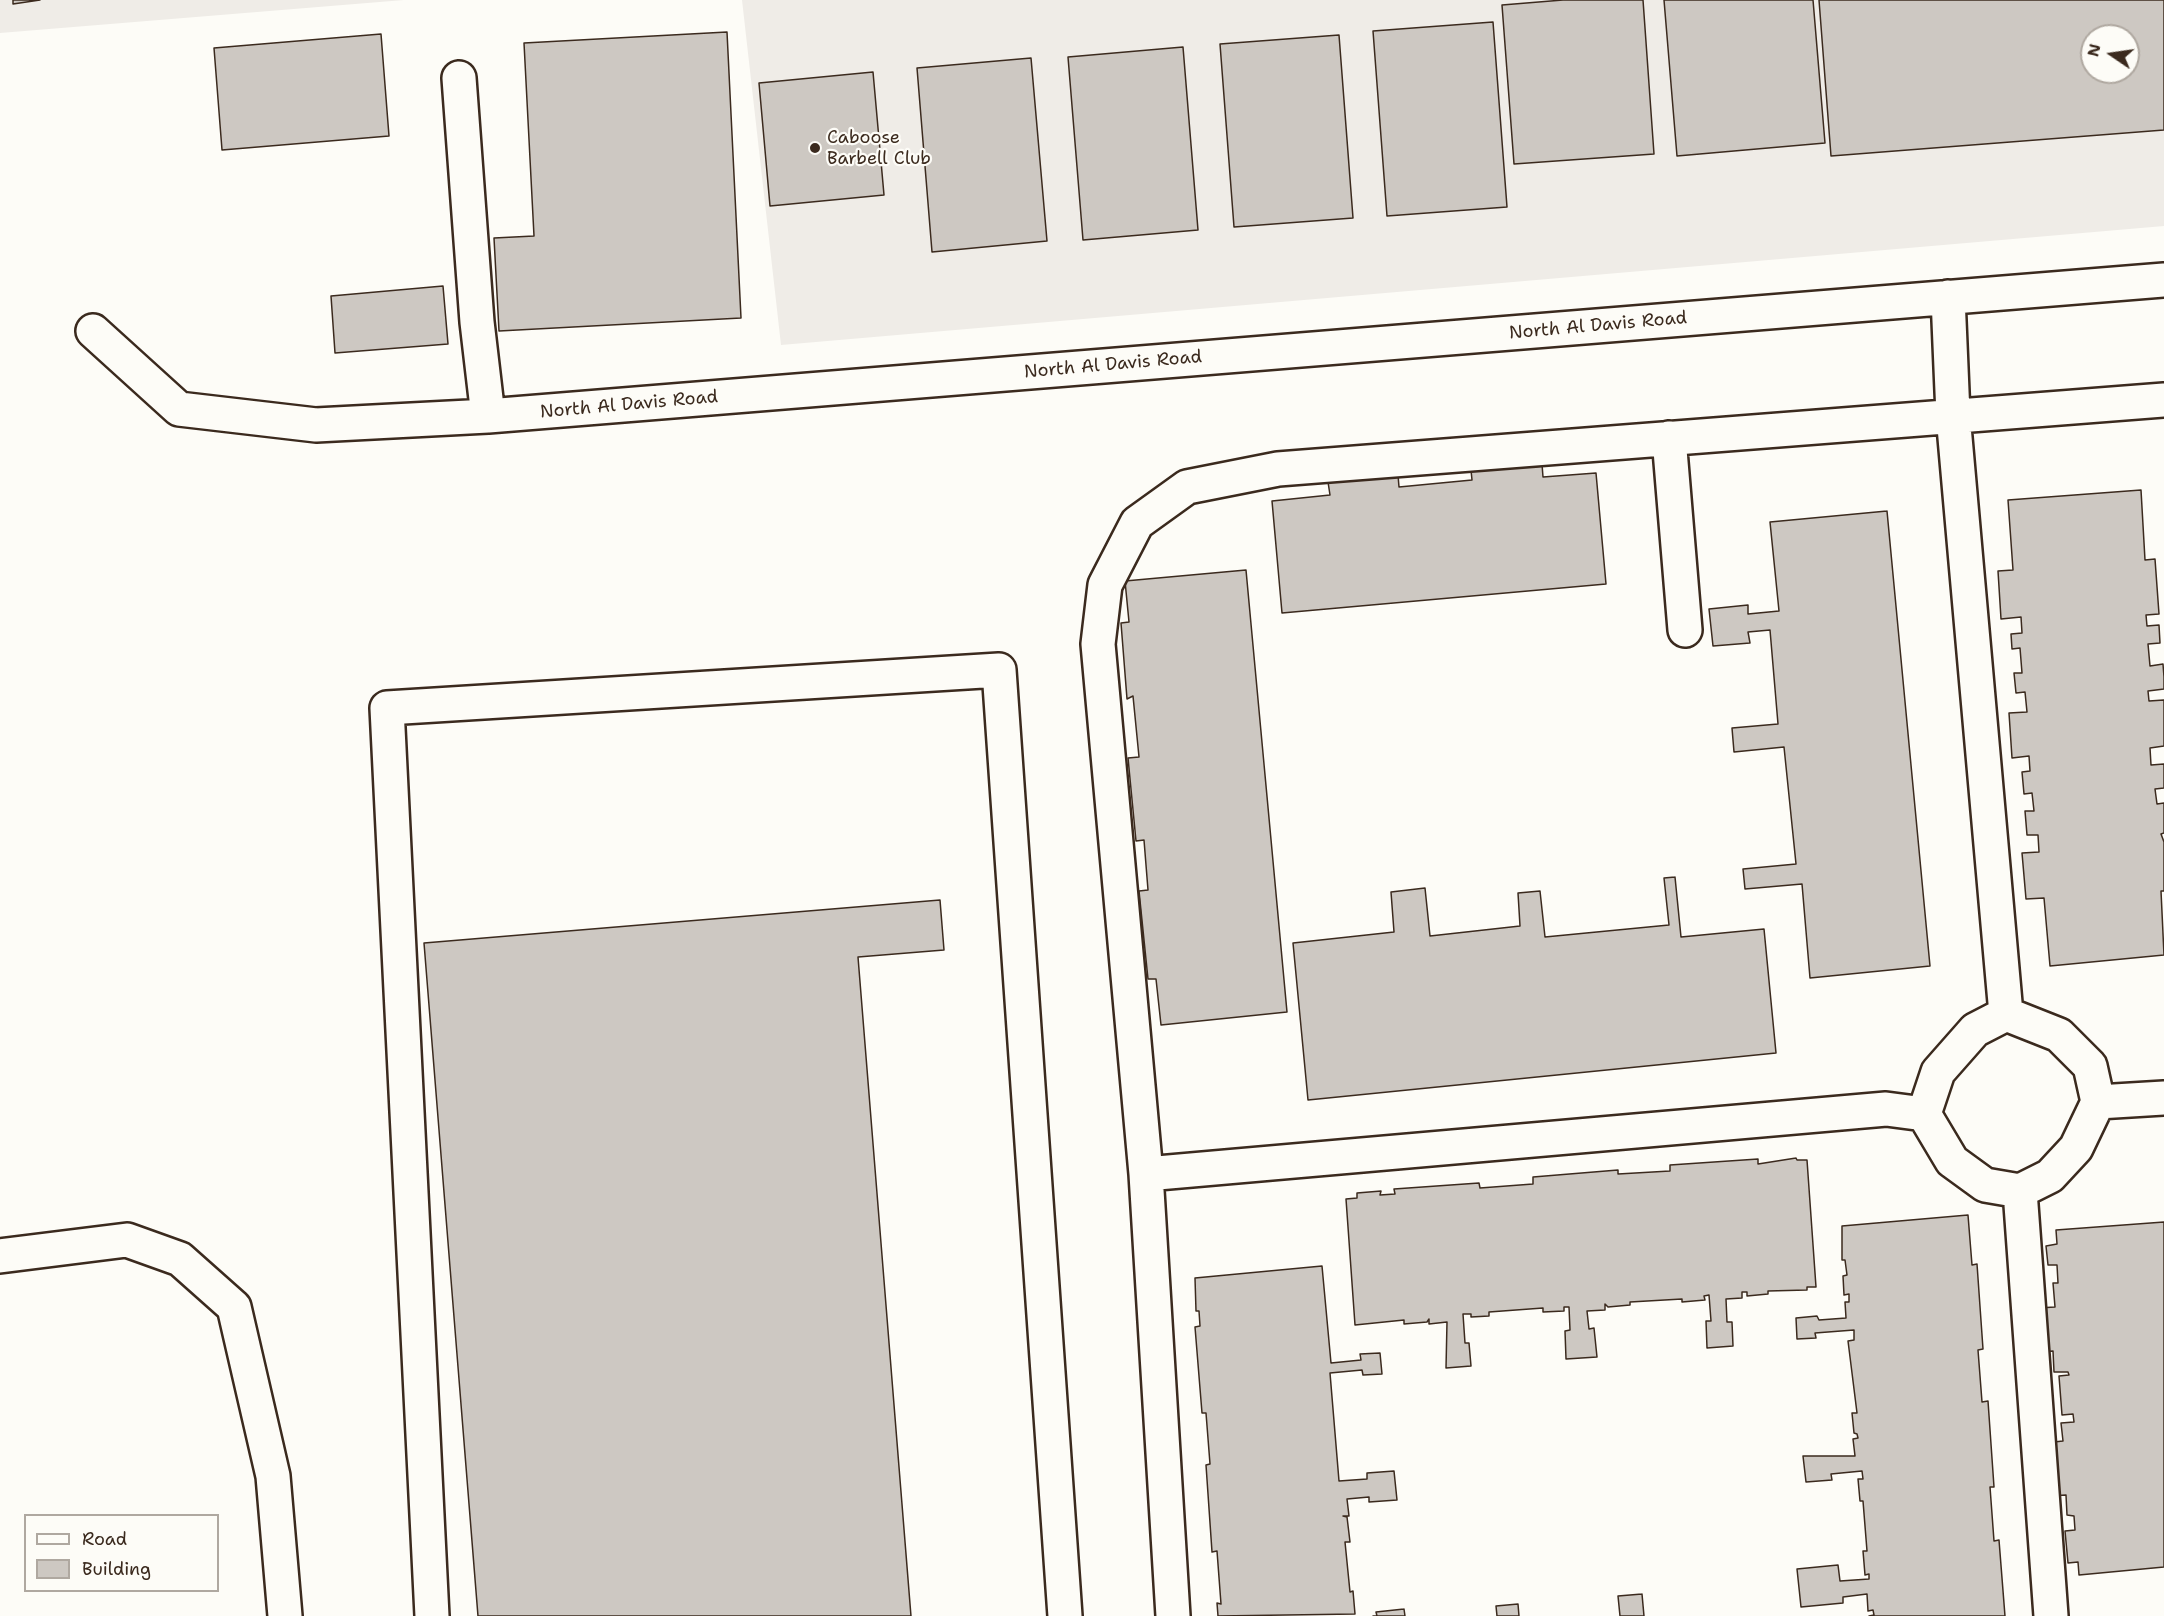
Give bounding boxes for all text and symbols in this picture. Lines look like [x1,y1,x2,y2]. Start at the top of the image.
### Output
north arrow [2080,24,2140,84]
text: N [2082,42,2106,59]
place label: Caboose Barbell Club [827,127,931,170]
marker: Caboose Barbell Club [808,141,822,155]
street label: North Al Davis Road [1508,307,1688,345]
street label: North Al Davis Road [1023,346,1203,384]
street label: North Al Davis Road [539,386,719,424]
legend [24,1514,219,1592]
text: Road [82,1527,127,1551]
text: Building [82,1557,151,1581]

